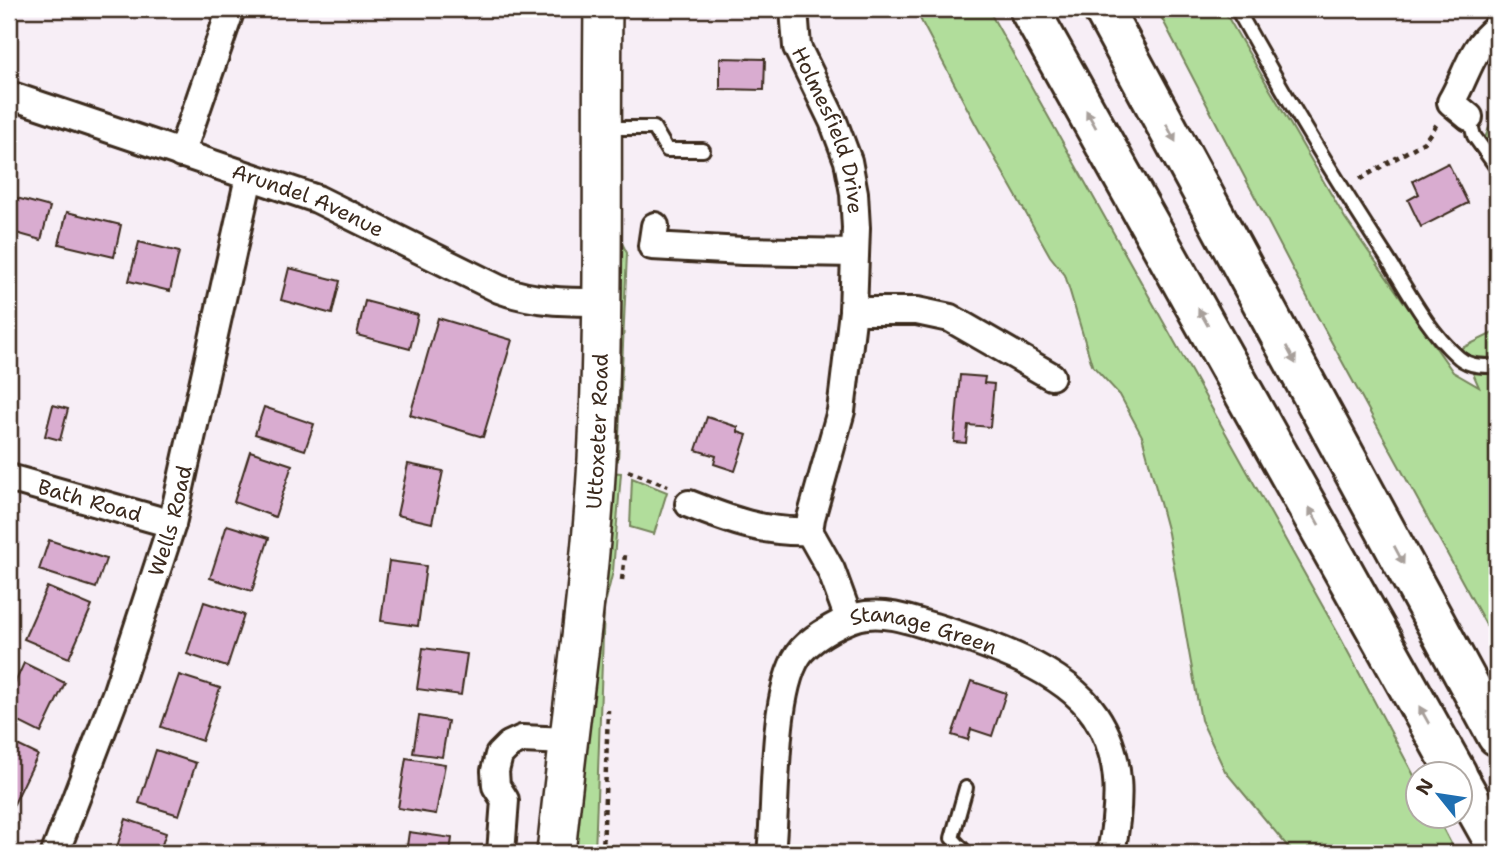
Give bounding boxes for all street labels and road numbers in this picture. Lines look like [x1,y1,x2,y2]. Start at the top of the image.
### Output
street label: Holmesfield Drive [785,42,869,215]
street label: Arundel Avenue [228,157,388,244]
street label: Uttoxeter Road [580,353,615,510]
street label: Wells Road [142,463,199,580]
street label: Bath Road [35,473,145,529]
street label: Stanage Green [846,600,1001,661]

